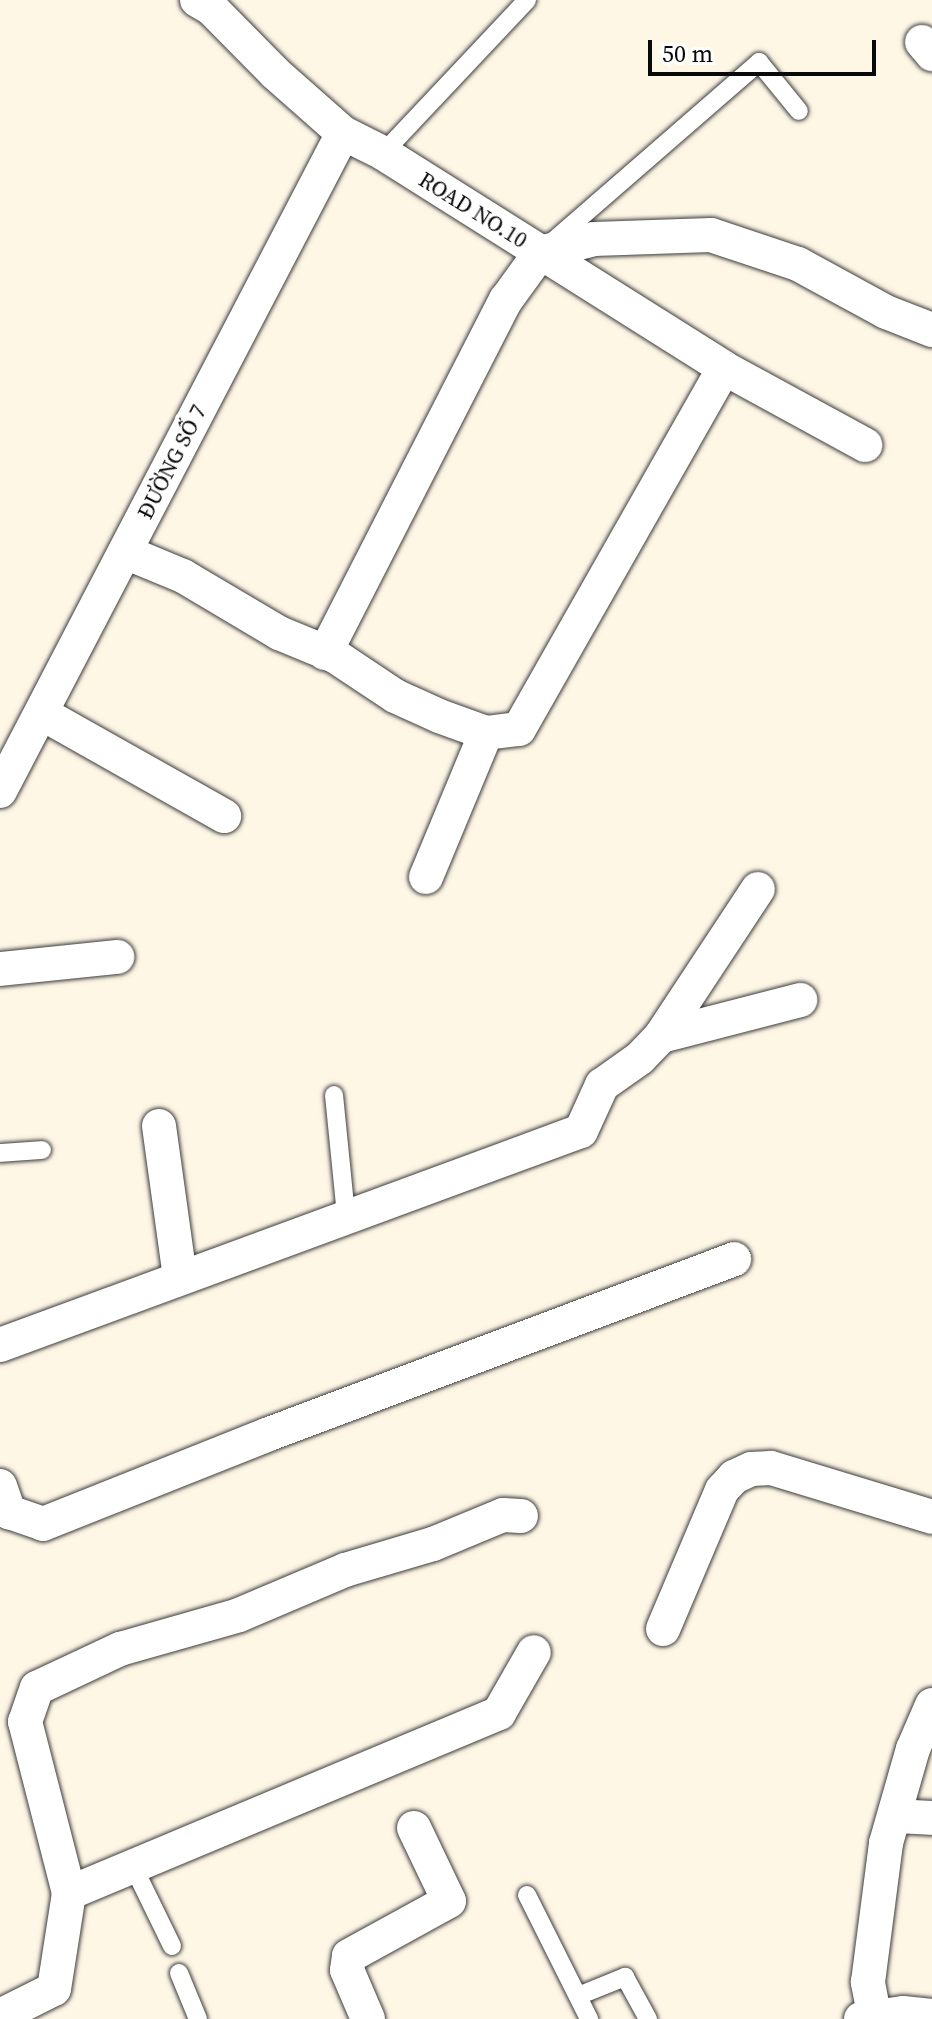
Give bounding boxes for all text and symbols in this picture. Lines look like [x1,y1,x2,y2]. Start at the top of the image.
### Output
scale bar [652,24,880,74]
text: 50 m [662,37,713,70]
street label: ROAD NO.10 [414,166,532,254]
street label: ĐƯỜNG SỐ 7 [132,401,212,523]

